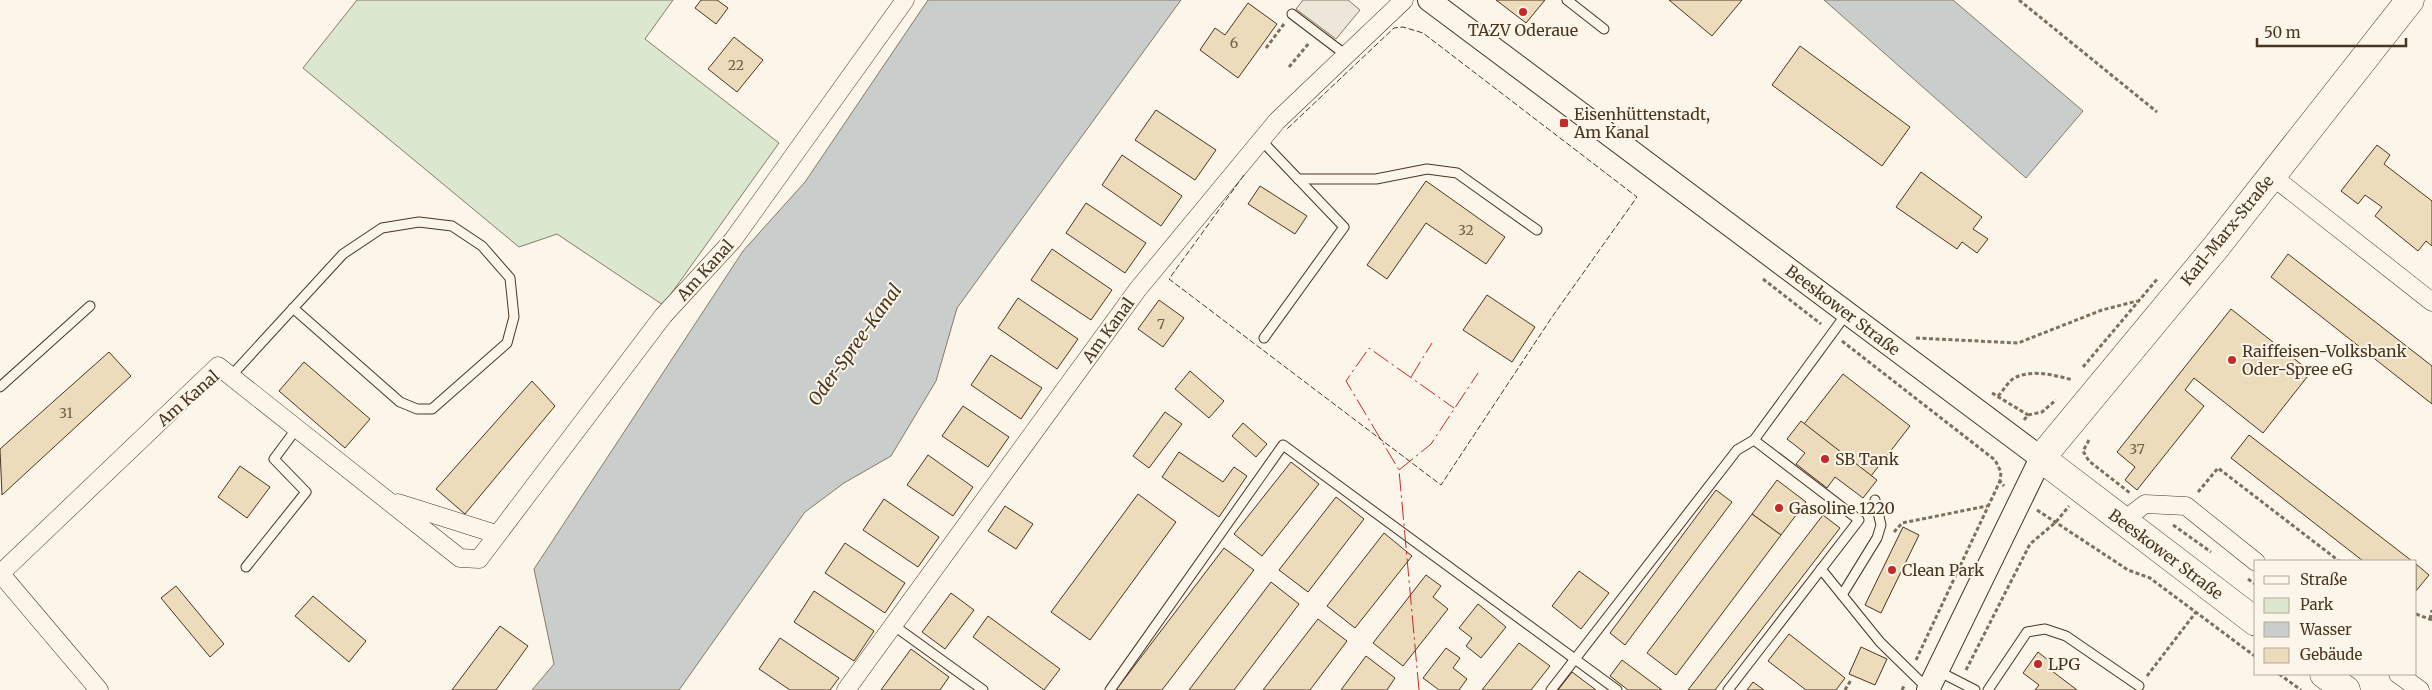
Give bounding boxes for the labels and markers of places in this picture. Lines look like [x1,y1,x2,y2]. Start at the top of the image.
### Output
marker: TAZV Oderaue [1517,6,1529,18]
place label: TAZV Oderaue [1468,20,1578,40]
place label: Eisenhüttenstadt, Am Kanal [1573,104,1710,142]
marker: Eisenhüttenstadt, Am Kanal [1558,117,1570,129]
place label: Raiffeisen-Volksbank Oder-Spree eG [2242,341,2408,379]
marker: Raiffeisen-Volksbank Oder-Spree eG [2226,354,2238,366]
place label: SB Tank [1835,449,1900,469]
marker: SB Tank [1819,453,1831,465]
place label: Gasoline 1220 [1789,498,1895,518]
marker: Gasoline 1220 [1773,502,1785,514]
place label: Clean Park [1902,560,1985,580]
marker: Clean Park [1886,564,1898,576]
place label: LPG [2048,654,2080,674]
marker: LPG [2032,658,2044,670]

